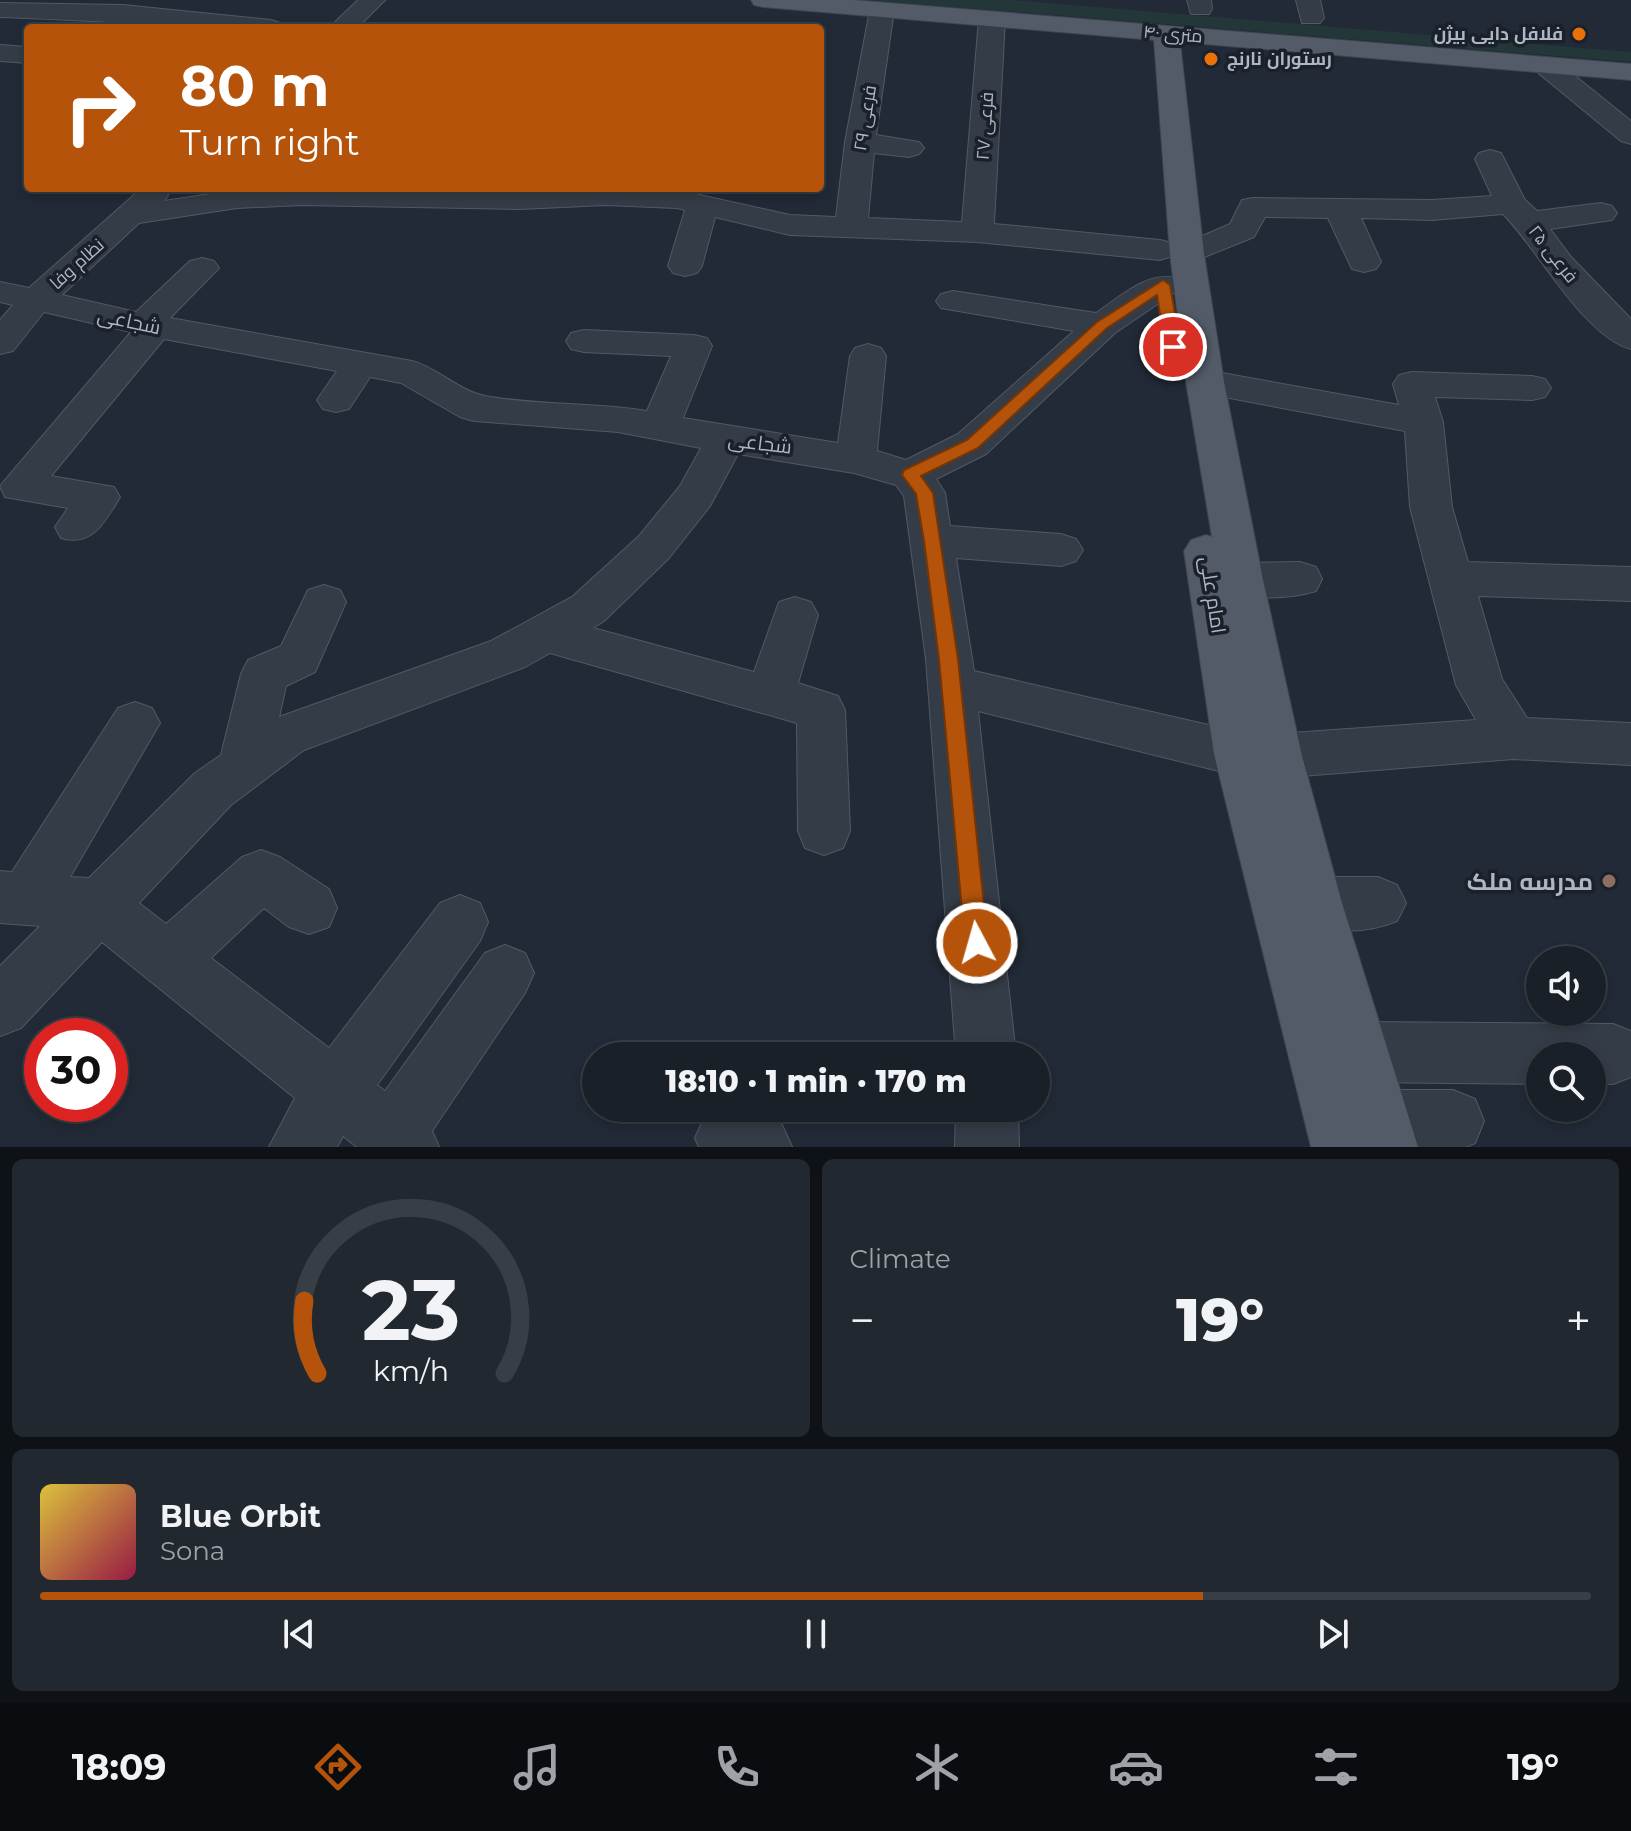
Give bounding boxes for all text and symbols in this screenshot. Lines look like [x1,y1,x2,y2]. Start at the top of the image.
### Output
street label: ۴۰ متری [1142,20,1204,48]
place label: فلافل دایی بیژن [1434,23,1563,45]
marker: فلافل دایی بیژن [1570,25,1588,43]
place label: رستوران نارنج [1227,48,1332,71]
marker: رستوران نارنج [1202,50,1220,68]
text: 80 m [180,52,330,120]
icon: right [48,56,152,160]
street label: فرعی ۲۹ [849,83,881,153]
street label: فرعی ۲۷ [972,91,998,161]
text: Turn right [180,120,360,164]
street label: فرعی ۲۵ [1524,221,1582,287]
street label: نظام وفا [45,234,109,295]
street label: شجاعی [95,303,163,340]
pin [1139,313,1207,381]
icon: arrive [1151,325,1195,369]
street label: شجاعی [727,427,793,460]
street label: امام علی [1193,555,1231,635]
place label: مدرسه ملک [1467,867,1593,896]
marker: مدرسه ملک [1600,872,1618,890]
position arrow [935,901,1019,985]
map controls [1526,946,1606,1122]
button: sound [1526,946,1606,1026]
speed limit sign: 30 [24,1018,128,1122]
button: search [1526,1042,1606,1122]
text: 18:10 · 1 min · 170 m [665,1063,967,1100]
text: Climate [850,1243,951,1275]
text: 23 [362,1259,460,1361]
text: 19° [1176,1283,1264,1356]
text: − [850,1293,875,1347]
text: + [1566,1293,1591,1347]
text: km/h [373,1353,449,1388]
text: Blue Orbit [160,1498,321,1535]
text: Sona [160,1535,225,1567]
icon: previous [277,1612,321,1656]
icon: pause [794,1612,838,1656]
icon: next [1311,1612,1355,1656]
icon: directions [310,1739,366,1795]
icon: music [509,1739,565,1795]
icon: phone [709,1739,765,1795]
icon: climate [909,1739,965,1795]
icon: car [1108,1739,1164,1795]
icon: filters [1308,1739,1364,1795]
text: 18:09 [72,1745,166,1789]
text: 19° [1507,1745,1559,1789]

